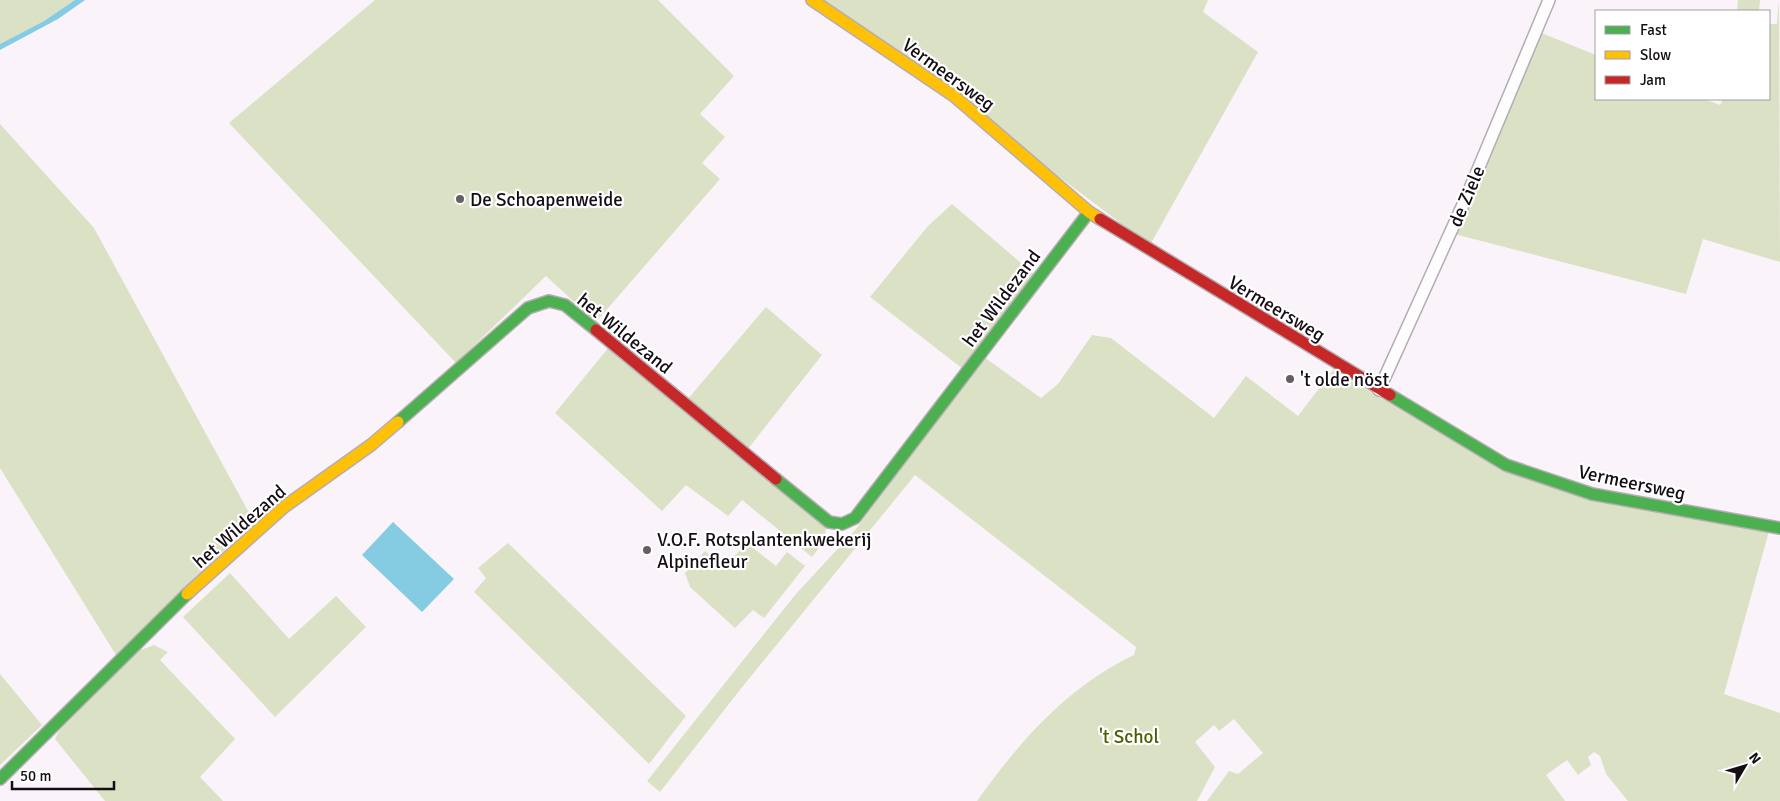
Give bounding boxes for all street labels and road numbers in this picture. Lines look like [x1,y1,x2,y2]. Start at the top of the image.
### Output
street label: Vermeersweg [897,33,1000,117]
street label: de Ziele [1443,162,1490,231]
street label: het Wildezand [957,245,1046,352]
street label: Vermeersweg [1224,271,1329,347]
street label: het Wildezand [572,288,677,379]
street label: Vermeersweg [1576,460,1688,506]
street label: het Wildezand [188,480,291,574]

